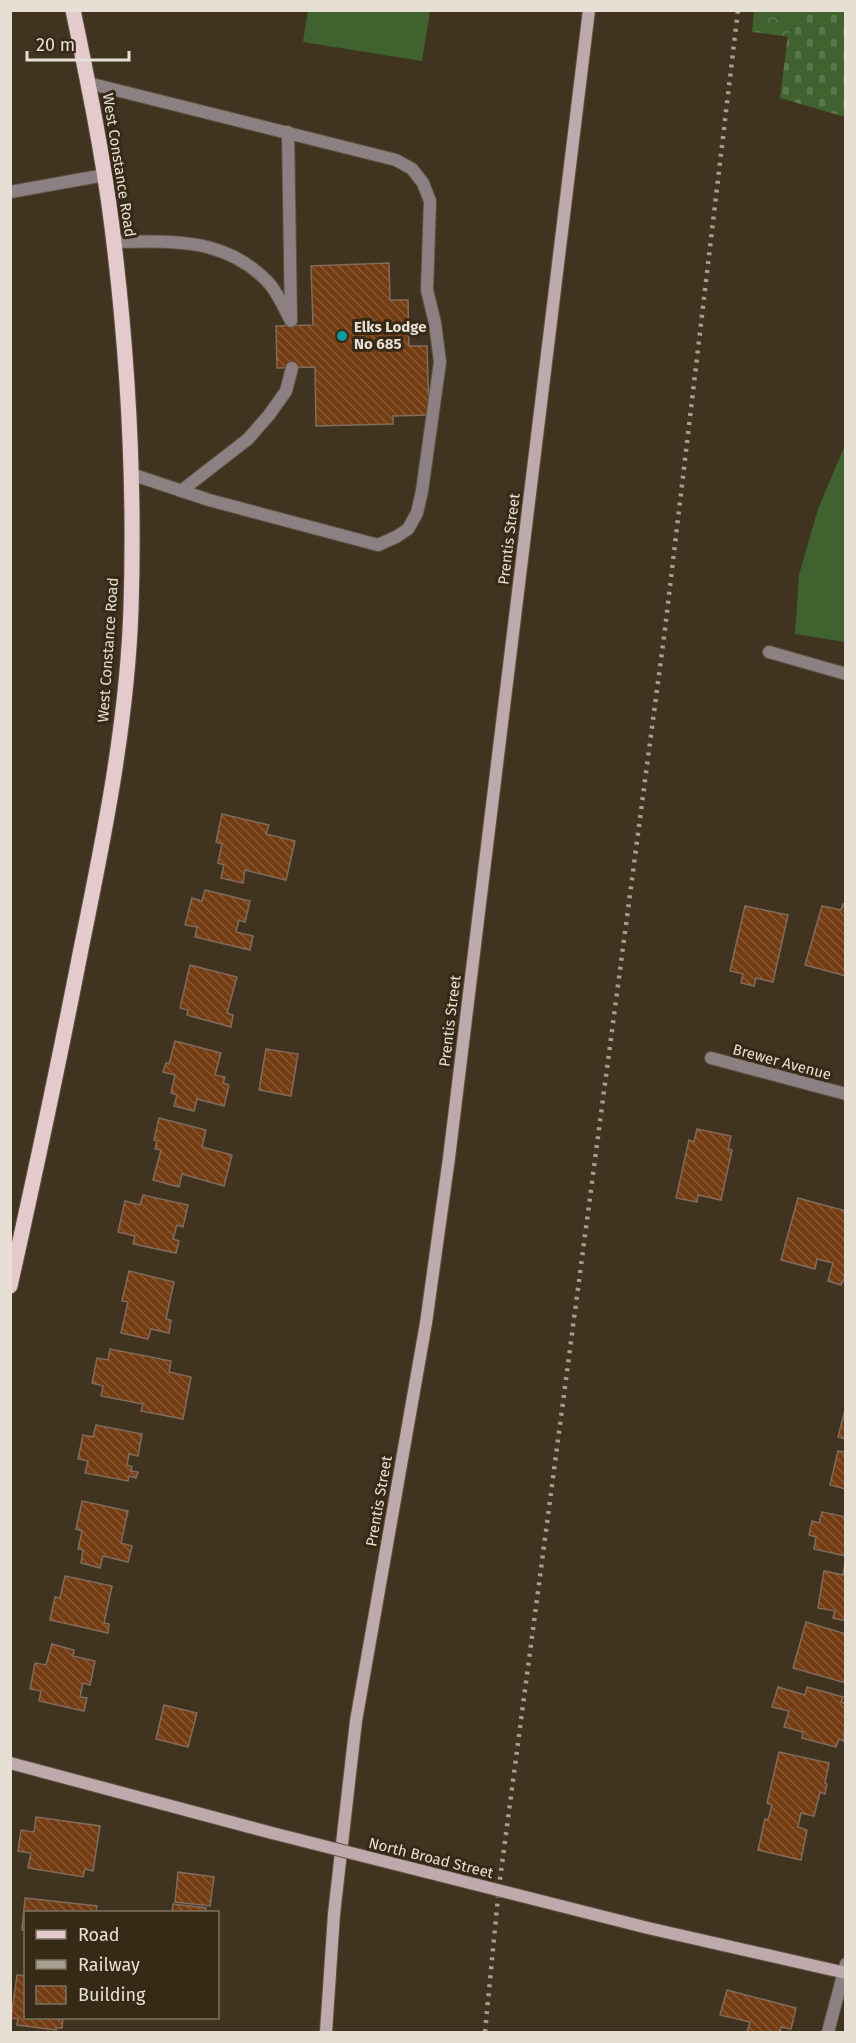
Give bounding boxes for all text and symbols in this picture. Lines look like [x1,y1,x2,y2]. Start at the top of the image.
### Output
scale bar [27,24,129,62]
text: 20 m [36,34,75,56]
street label: West Constance Road [99,92,139,238]
place label: Elks Lodge No 685 [354,318,427,353]
marker: Elks Lodge No 685 [335,329,349,343]
street label: Prentis Street [494,492,524,586]
street label: West Constance Road [94,577,122,723]
street label: Prentis Street [435,974,465,1068]
street label: Brewer Avenue [731,1040,833,1084]
street label: Prentis Street [362,1454,396,1548]
street label: North Broad Street [367,1834,496,1882]
legend [24,1911,219,2019]
text: Road [78,1924,120,1946]
text: Railway [78,1954,140,1976]
text: Building [78,1984,146,2006]

